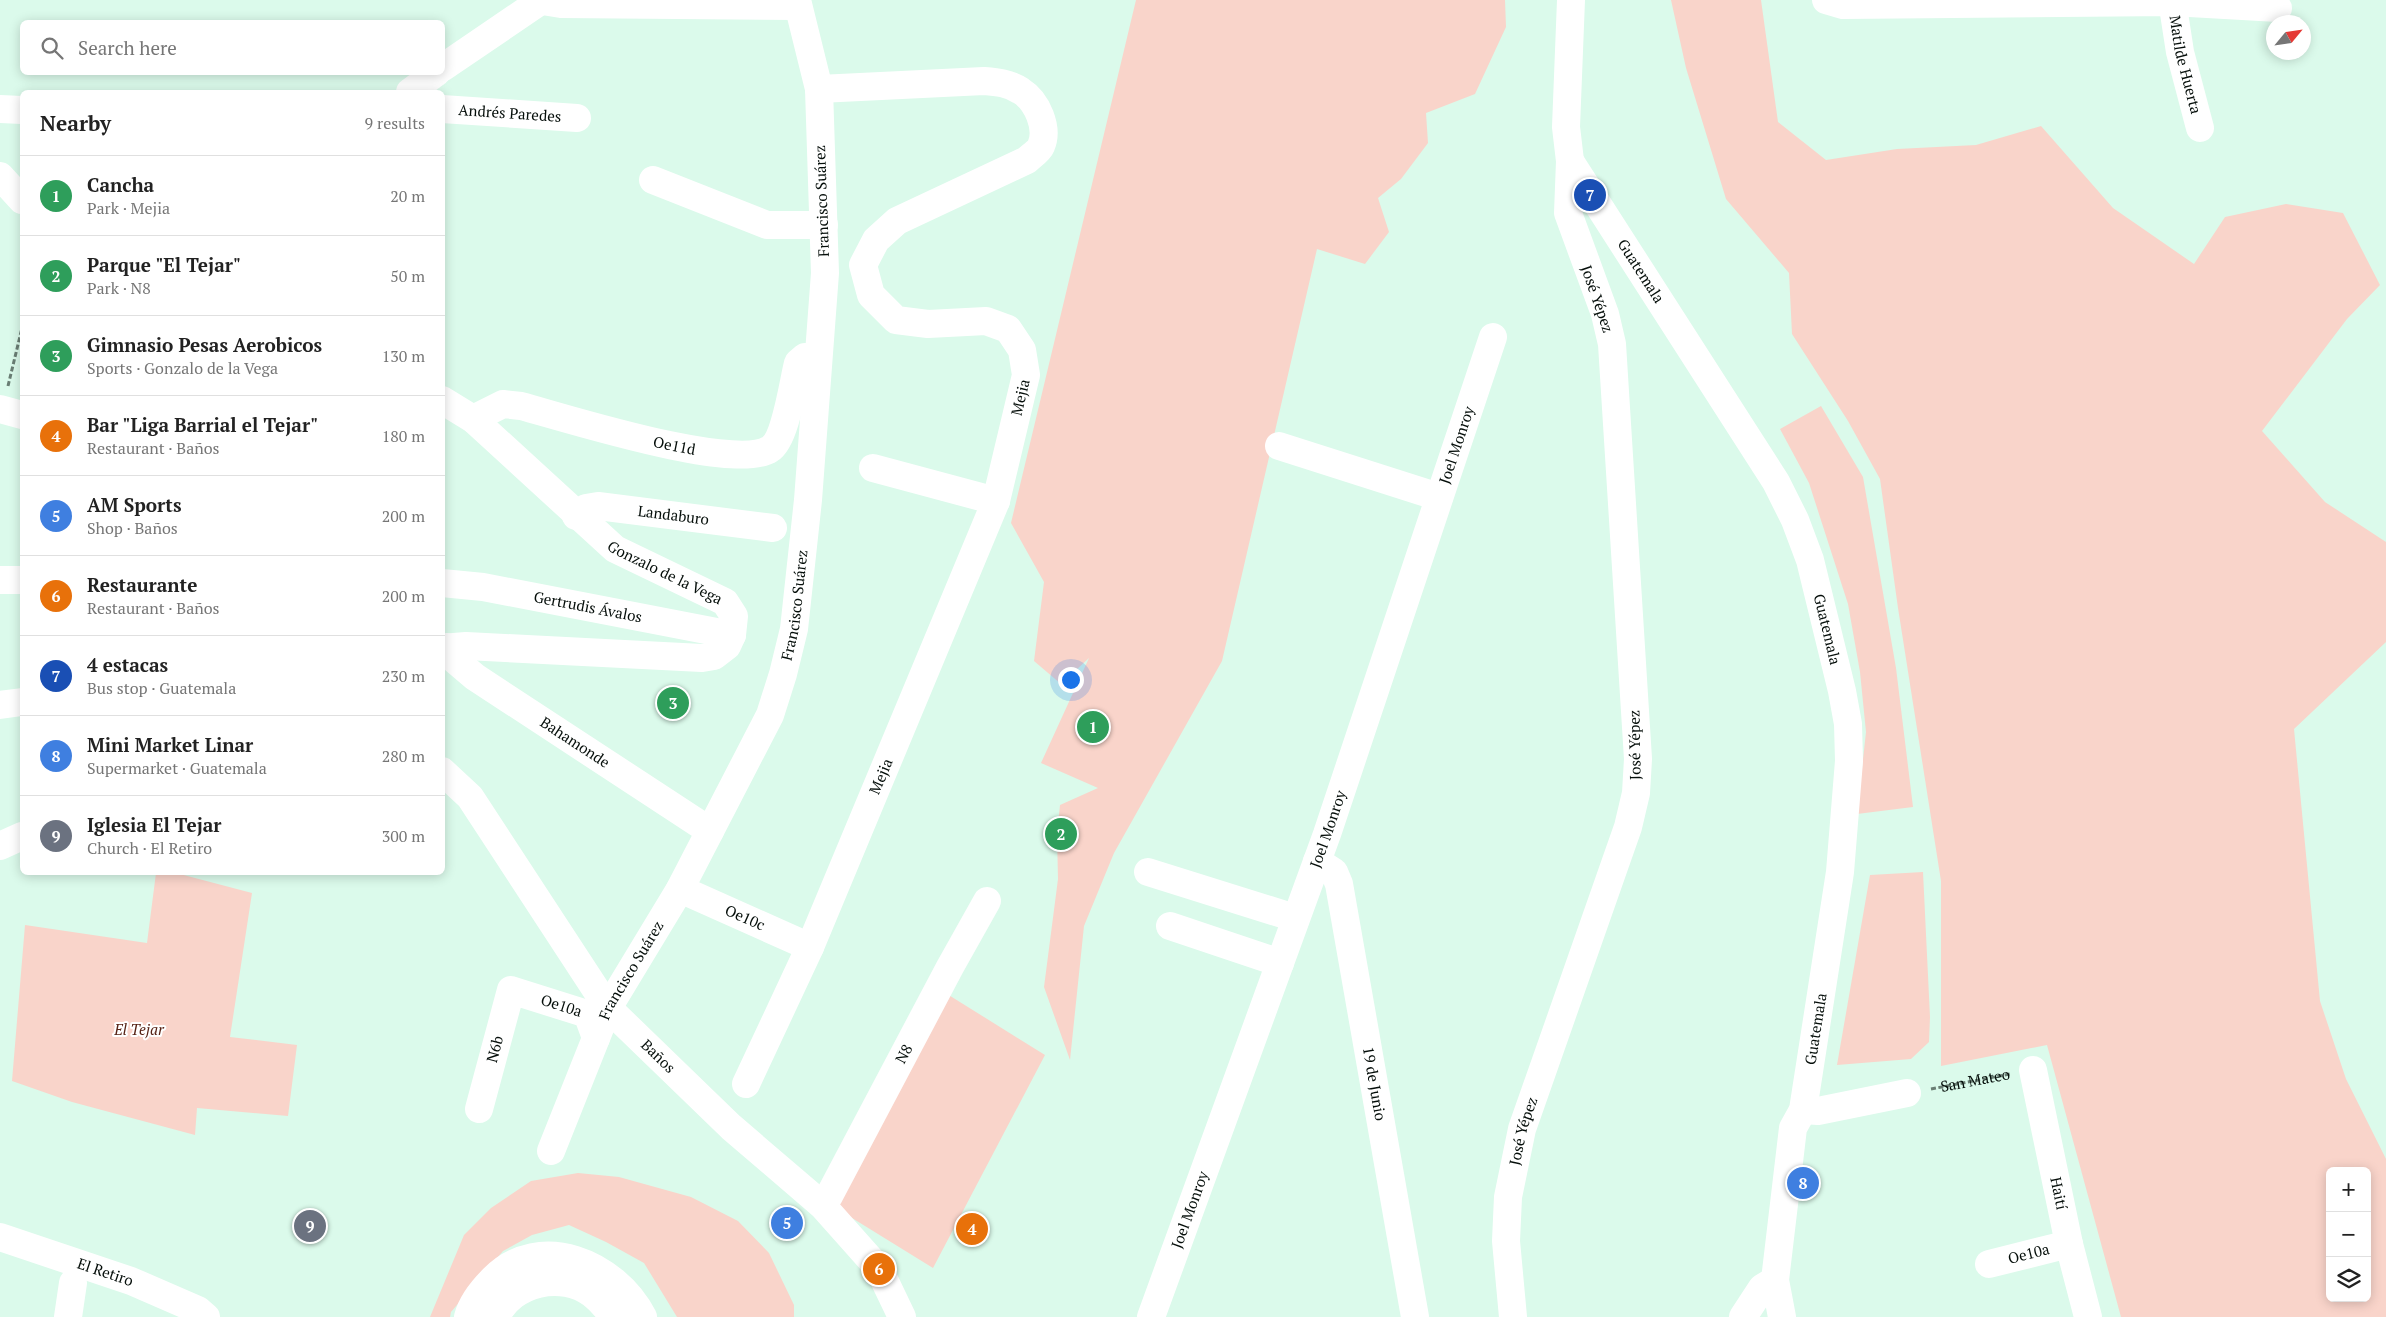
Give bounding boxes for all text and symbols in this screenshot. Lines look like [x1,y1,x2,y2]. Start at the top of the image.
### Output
street label: Matilde Huerta [2165,14,2207,116]
north arrow [2266,15,2311,60]
search box [20,20,445,75]
icon: search [38,34,66,62]
text: Search here [78,35,177,60]
street label: Andrés Paredes [458,99,562,126]
text: Nearby [40,109,111,137]
text: 9 results [365,112,425,134]
street label: Francisco Suárez [809,145,833,257]
text: Cancha [87,172,154,197]
pin: 7 [1574,176,1606,214]
text: 1 [51,185,61,207]
text: 20 m [390,185,425,207]
text: Park · Mejia [87,197,170,219]
street label: Guatemala [1614,235,1670,307]
text: Parque "El Tejar" [87,252,241,277]
street label: José Yépez [1577,262,1619,335]
text: 2 [51,265,61,287]
text: 50 m [390,265,425,287]
text: Park · N8 [87,277,151,299]
text: Gimnasio Pesas Aerobicos [87,332,322,357]
text: 3 [51,345,61,367]
text: 130 m [382,345,425,367]
text: Sports · Gonzalo de la Vega [87,357,278,379]
street label: Mejia [1006,376,1034,417]
street label: Joel Monroy [1434,403,1478,486]
text: Bar "Liga Barrial el Tejar" [87,412,318,437]
text: 4 [51,425,61,447]
text: 180 m [382,425,425,447]
street label: Oe11d [651,431,697,459]
text: Restaurant · Baños [87,437,220,459]
text: AM Sports [87,492,181,517]
street label: Landaburo [637,500,710,529]
text: 5 [51,505,61,527]
text: 200 m [382,505,425,527]
text: Shop · Baños [87,517,178,539]
street label: Gonzalo de la Vega [603,536,726,608]
street label: Francisco Suárez [776,549,812,662]
text: Restaurante [87,572,197,597]
text: 6 [51,585,61,607]
text: 200 m [382,585,425,607]
street label: Gertrudis Ávalos [532,586,644,626]
street label: Guatemala [1810,592,1846,667]
text: Restaurant · Baños [87,597,220,619]
text: 4 estacas [87,652,168,677]
text: 7 [51,665,61,687]
text: 230 m [382,665,425,687]
your location [1058,667,1084,693]
text: Bus stop · Guatemala [87,677,236,699]
pin: 3 [657,684,689,722]
pin: 1 [1077,708,1109,746]
street label: José Yépez [1623,710,1645,780]
street label: Bahamonde [537,712,614,772]
text: Mini Market Linar [87,732,253,757]
text: 8 [51,745,61,767]
text: 280 m [382,745,425,767]
street label: Mejia [864,755,897,797]
text: Supermarket · Guatemala [87,757,267,779]
street label: Joel Monroy [1305,787,1350,870]
text: Iglesia El Tejar [87,812,222,837]
pin: 2 [1045,815,1077,853]
text: 9 [51,825,61,847]
text: 300 m [382,825,425,847]
text: Church · El Retiro [87,837,212,859]
street label: Oe10c [722,899,768,935]
street label: Francisco Suárez [593,917,667,1022]
street label: Oe10a [538,989,585,1021]
street label: Guatemala [1799,991,1831,1066]
park label: El Tejar [113,1019,165,1039]
street label: N6b [481,1033,507,1065]
street label: Baños [637,1034,680,1077]
street label: N8 [890,1040,916,1067]
street label: 19 de Junio [1359,1045,1391,1122]
street label: San Mateo [1939,1063,2011,1096]
street label: José Yépez [1504,1094,1542,1167]
pin: 8 [1787,1164,1819,1202]
map controls [2326,1167,2371,1302]
button: + [2326,1167,2371,1212]
street label: Joel Monroy [1166,1168,1212,1251]
street label: Haití [2046,1175,2073,1212]
pin: 5 [771,1204,803,1242]
pin: 9 [294,1207,326,1245]
pin: 4 [956,1210,988,1248]
button: − [2326,1212,2371,1257]
street label: Oe10a [2006,1238,2052,1268]
pin: 6 [863,1250,895,1288]
street label: El Retiro [75,1253,136,1290]
button: layers [2326,1257,2371,1302]

